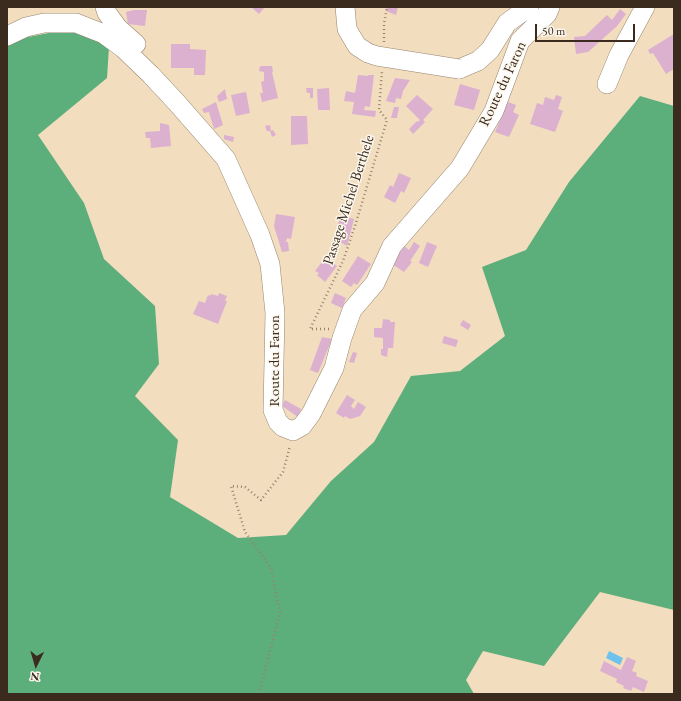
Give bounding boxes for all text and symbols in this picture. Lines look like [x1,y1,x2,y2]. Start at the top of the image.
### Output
scale bar [537,16,637,42]
text: 50 m [542,23,565,39]
street label: Route du Faron [475,39,531,129]
street label: Passage Michel Berthele [320,133,378,267]
street label: Route du Faron [266,315,284,407]
north arrow [16,645,56,685]
text: N [30,670,40,684]

